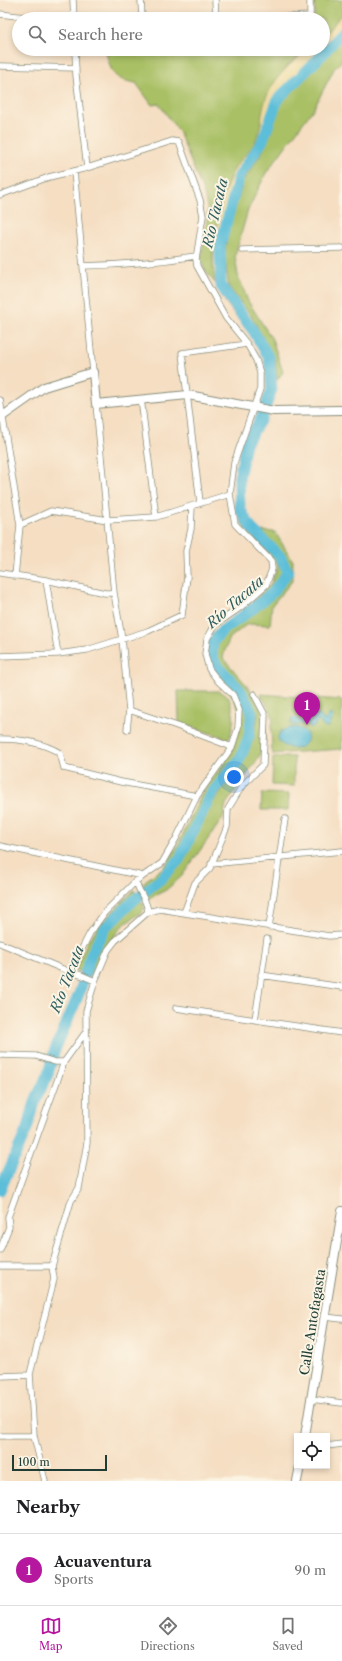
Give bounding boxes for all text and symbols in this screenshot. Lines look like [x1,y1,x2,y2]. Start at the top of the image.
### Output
search box [12,12,330,56]
icon: search [26,23,48,45]
text: Search here [58,25,143,44]
water label: Río Tacata [198,176,232,250]
water label: Río Tacata [202,572,268,633]
pin: 1 [294,692,320,725]
your location [224,767,244,787]
water label: Río Tacata [46,942,88,1016]
street label: Calle Antofagasta [296,1268,328,1376]
map controls [294,1433,330,1469]
button: locate [294,1433,330,1469]
scale bar [12,1453,107,1472]
text: 100 m [18,1455,50,1469]
text: Nearby [16,1497,80,1517]
text: Acuaventura [54,1552,152,1571]
text: 1 [26,1562,32,1578]
text: 90 m [295,1562,326,1578]
text: Sports [54,1571,93,1587]
tab: Map [39,1615,63,1653]
tab: Directions [140,1615,195,1653]
tab: Saved [273,1615,303,1653]

